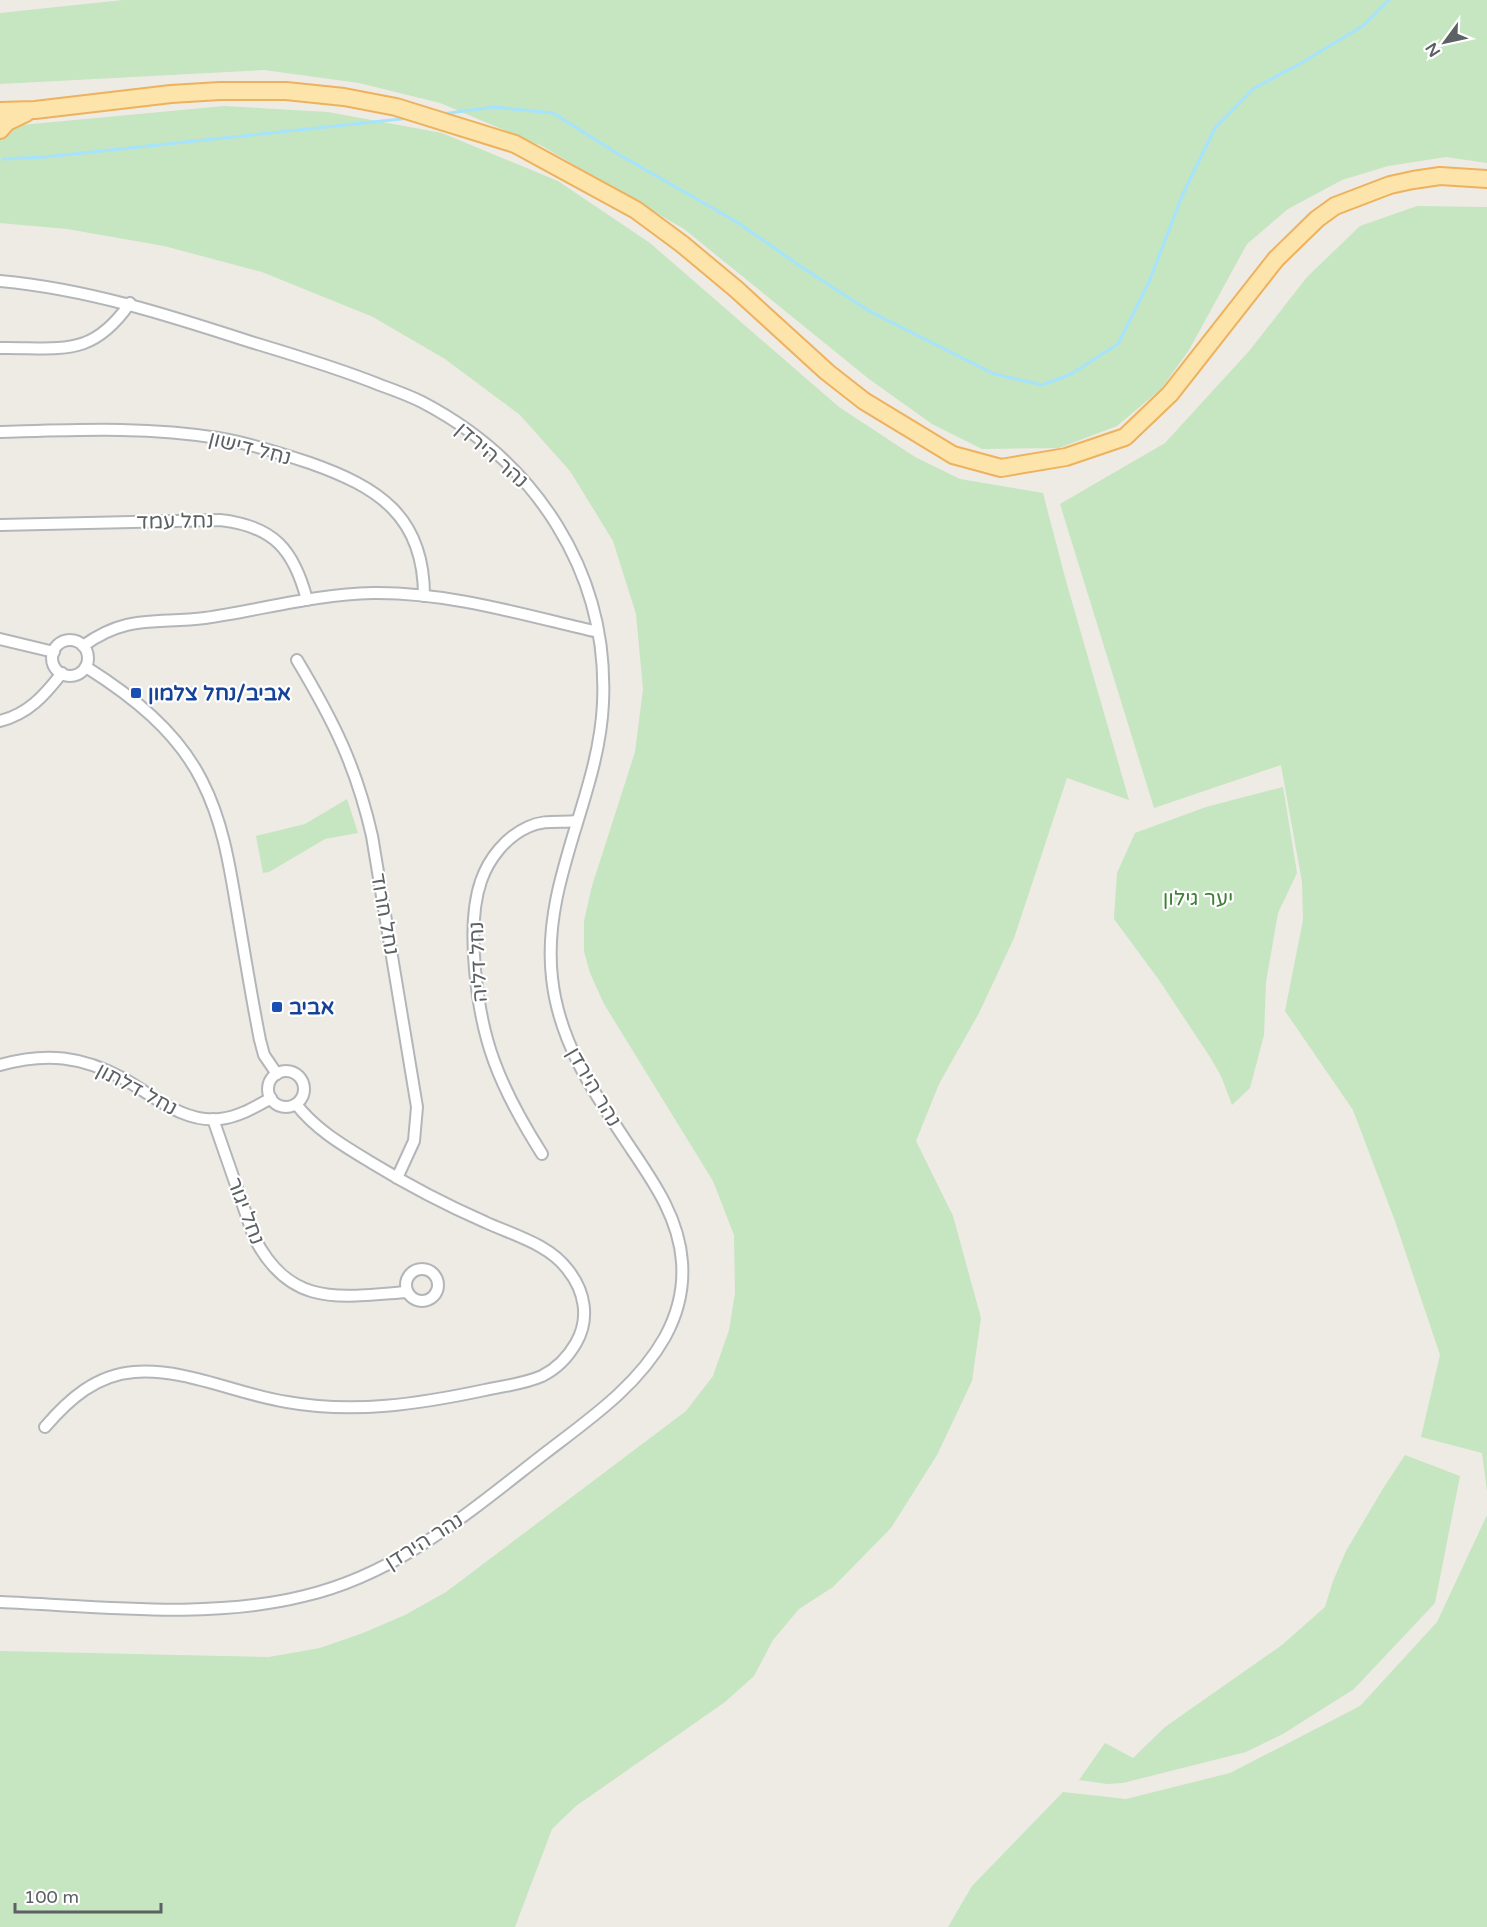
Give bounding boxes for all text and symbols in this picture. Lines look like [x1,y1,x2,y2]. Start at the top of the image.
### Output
north arrow [1415,12,1475,72]
text: N [1421,39,1445,60]
street label: נהר הירדן [450,417,533,494]
street label: נחל דישון [206,426,294,471]
street label: נחל עמד [136,508,214,535]
place label: אביב/נחל צלמון [148,681,291,706]
marker: אביב/נחל צלמון [129,686,143,700]
street label: נחל חרוד [365,871,404,957]
park label: יער גילון [1163,886,1233,911]
street label: נחל דליה [464,921,493,1003]
place label: אביב [289,995,334,1020]
marker: אביב [270,1000,284,1014]
street label: נהר הירדן [561,1043,626,1131]
street label: נחל דלתון [92,1058,182,1121]
street label: נחל יגור [221,1174,270,1248]
street label: נהר הירדן [380,1508,468,1575]
scale bar [15,1876,160,1914]
text: 100 m [24,1886,79,1908]

